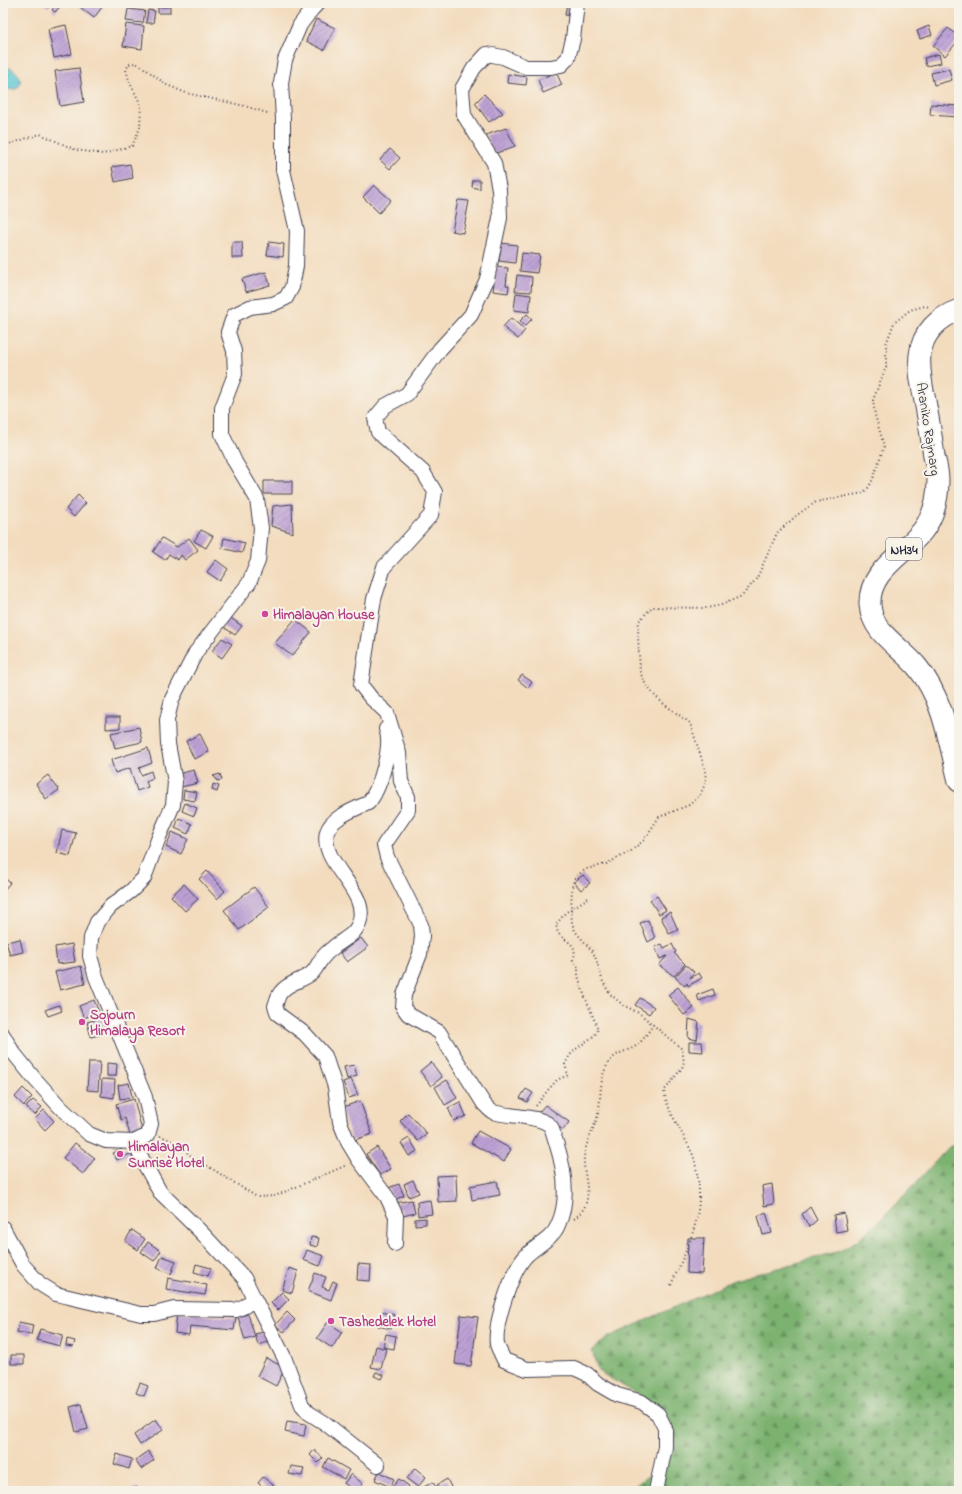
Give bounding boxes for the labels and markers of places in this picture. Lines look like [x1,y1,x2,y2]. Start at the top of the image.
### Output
place label: Himalayan House [273,605,375,628]
marker: Himalayan House [260,609,270,619]
place label: Sojourn Himalaya Resort [90,1005,186,1044]
marker: Sojourn Himalaya Resort [77,1017,87,1027]
place label: Himalayan Sunrise Hotel [128,1137,205,1174]
marker: Himalayan Sunrise Hotel [115,1149,125,1159]
place label: Tashedelek Hotel [339,1312,436,1333]
marker: Tashedelek Hotel [326,1316,336,1326]

